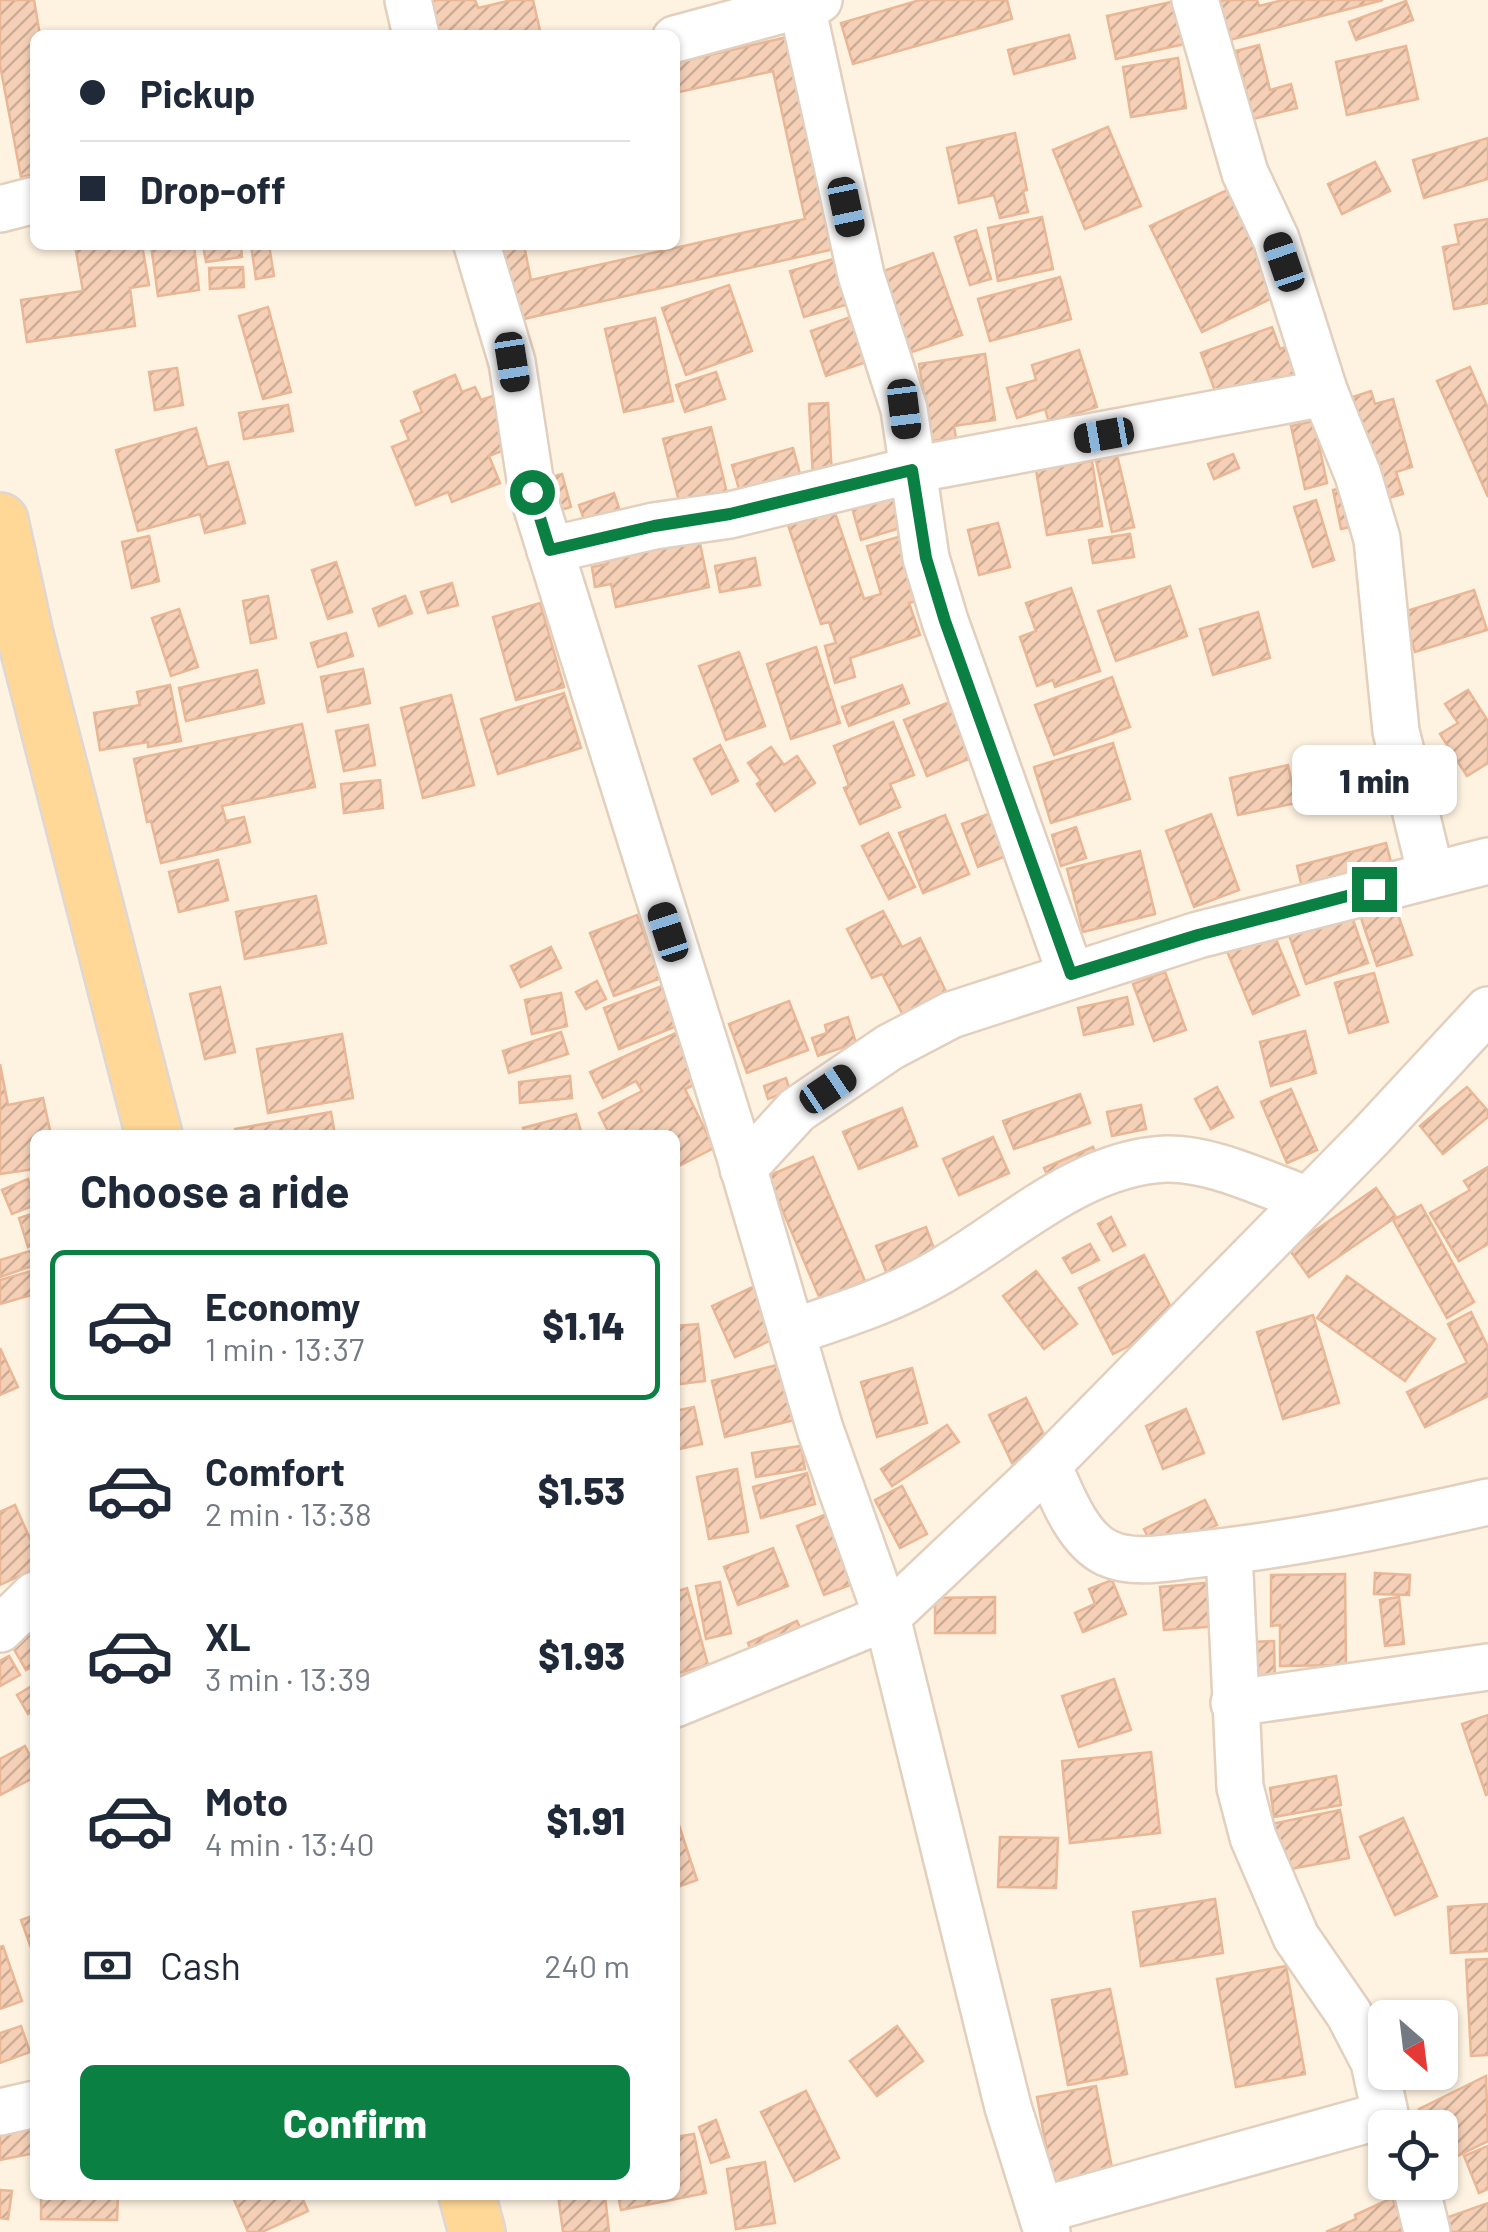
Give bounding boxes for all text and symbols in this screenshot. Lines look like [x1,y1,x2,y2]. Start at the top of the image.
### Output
text: Pickup [140,70,255,116]
text: Drop-off [140,166,286,212]
car [825,175,867,239]
car [1260,229,1308,295]
car [492,330,532,394]
car [885,377,923,441]
car [1072,415,1136,455]
route start [510,470,555,515]
callout: 1 min [1292,744,1456,814]
text: 1 min [1339,761,1410,799]
route end [1352,867,1397,912]
car [644,899,692,965]
car [795,1060,861,1118]
text: Choose a ride [80,1163,350,1217]
icon: car [85,1280,175,1370]
text: Economy [205,1283,360,1329]
text: $1.14 [542,1302,625,1348]
text: 1 min · 13:37 [205,1329,364,1367]
icon: car [85,1445,175,1535]
text: Comfort [205,1448,345,1494]
text: $1.53 [538,1467,625,1513]
text: 2 min · 13:38 [205,1494,372,1532]
icon: car [85,1610,175,1700]
text: XL [205,1613,251,1659]
text: $1.93 [538,1632,625,1678]
text: 3 min · 13:39 [205,1659,371,1697]
icon: car [85,1775,175,1865]
text: Moto [205,1778,288,1824]
text: $1.91 [546,1797,625,1843]
text: 4 min · 13:40 [205,1824,375,1862]
icon: cash [80,1938,135,1993]
text: Cash [160,1942,241,1988]
text: 240 m [544,1946,630,1984]
north arrow [1368,2000,1458,2090]
map controls [1368,2000,1458,2200]
button: Confirm [80,2065,630,2180]
button: locate [1368,2110,1458,2200]

